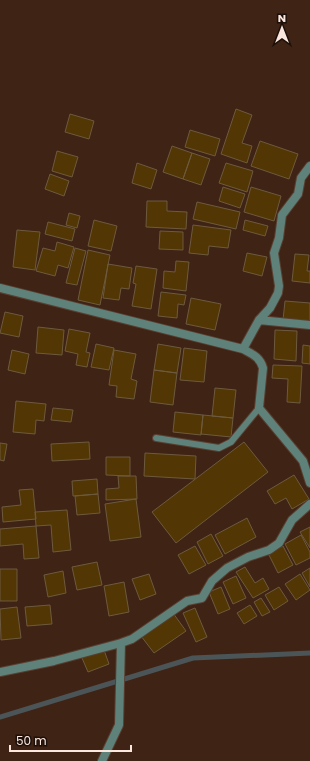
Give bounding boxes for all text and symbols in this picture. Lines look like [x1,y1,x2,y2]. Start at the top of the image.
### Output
north arrow [262,8,302,48]
text: N [278,10,286,26]
scale bar [10,727,131,753]
text: 50 m [16,732,47,749]

